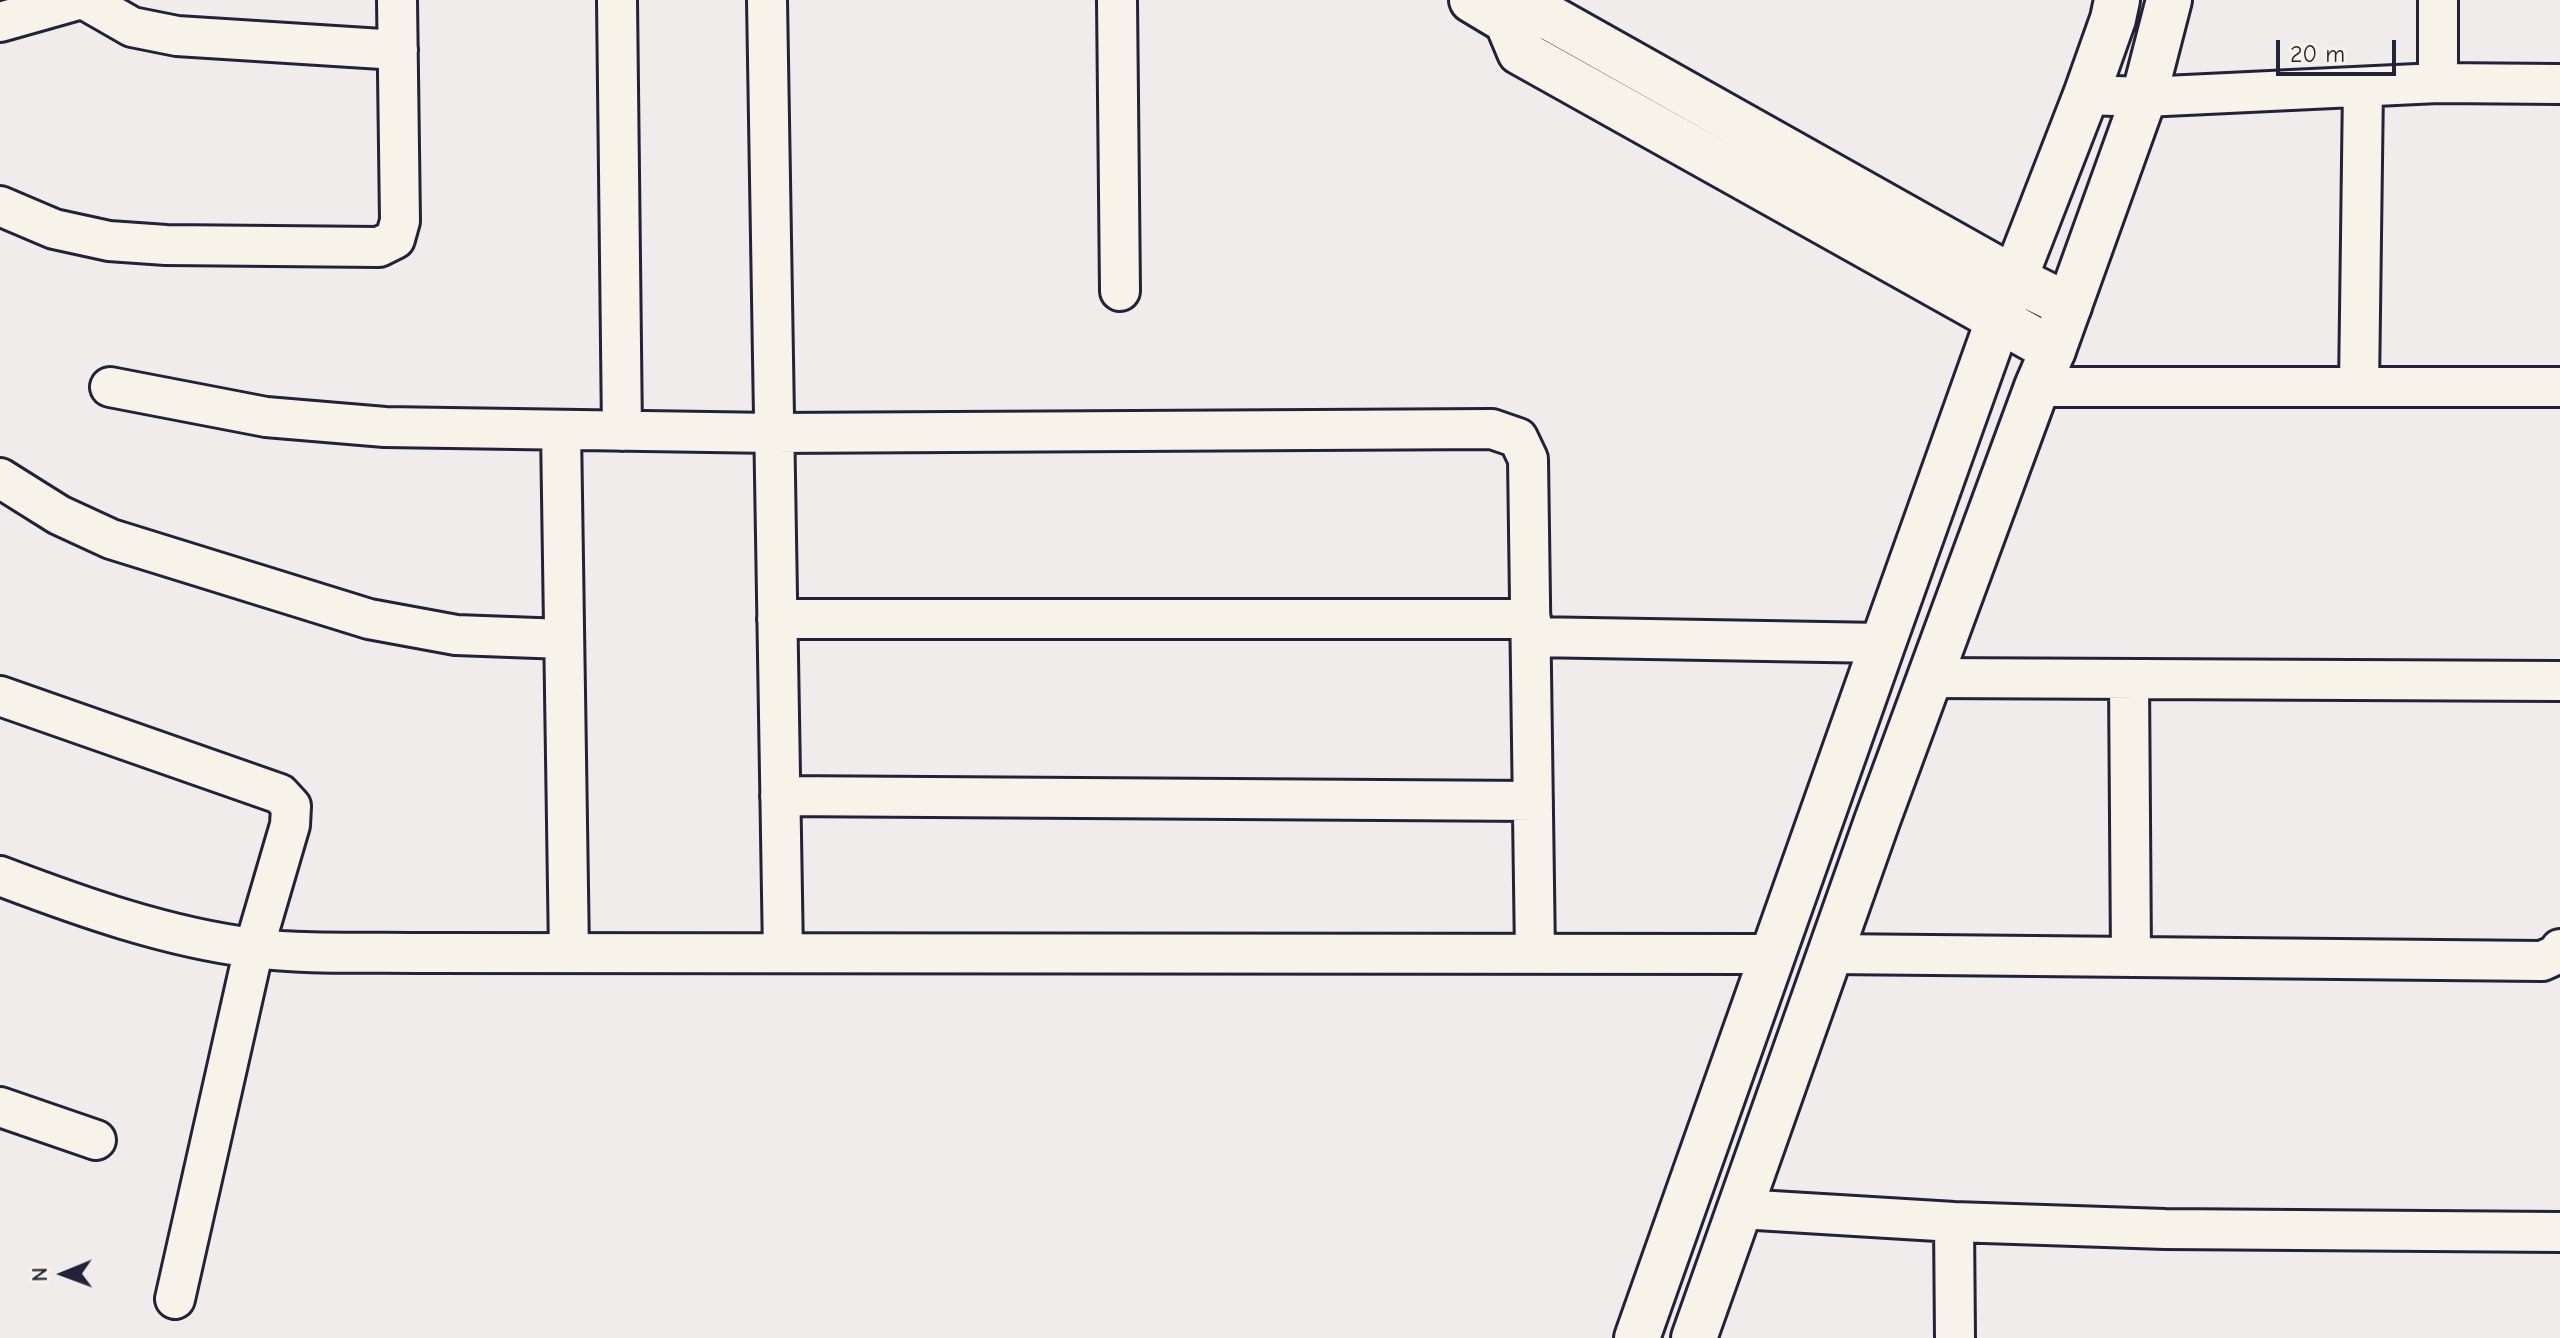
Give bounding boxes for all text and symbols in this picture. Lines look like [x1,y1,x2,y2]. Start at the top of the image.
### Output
scale bar [2280,24,2400,74]
text: 20 m [2290,40,2345,68]
north arrow [24,1234,104,1314]
text: N [27,1267,53,1282]

